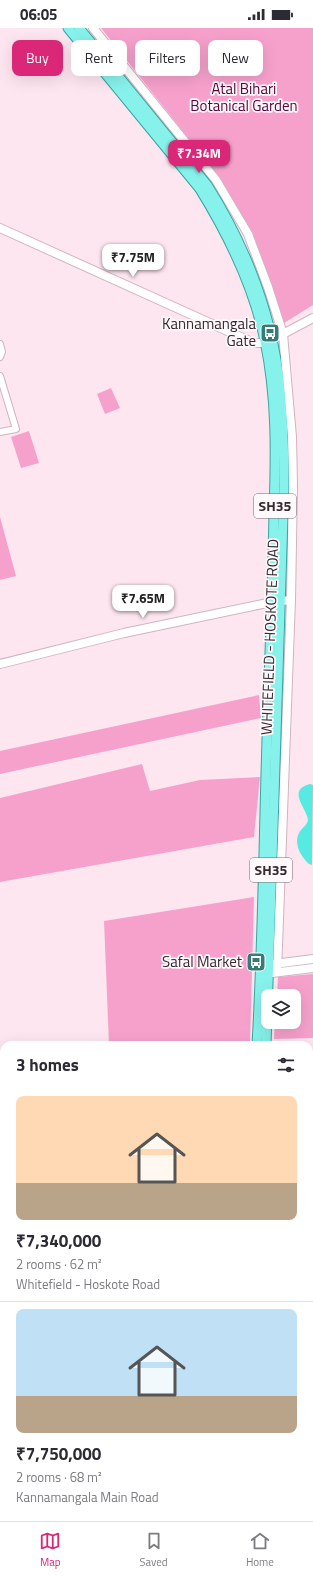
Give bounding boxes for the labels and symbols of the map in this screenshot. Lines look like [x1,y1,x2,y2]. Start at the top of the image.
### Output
park label: Atal Bihari Botanical Garden [190,77,298,117]
pin: ₹7.34M [166,140,232,174]
pin: ₹7.75M [100,244,166,278]
place label: Kannamangala Gate [162,312,256,352]
bus stop icon: Kannamangala Gate [259,322,281,344]
road number: SH35 [254,494,296,518]
street label: WHITEFIELD - HOSKOTE ROAD [255,538,284,735]
pin: ₹7.65M [110,585,176,619]
road number: SH35 [250,858,292,882]
place label: Safal Market [162,950,243,973]
bus stop icon: Safal Market [245,951,267,973]

